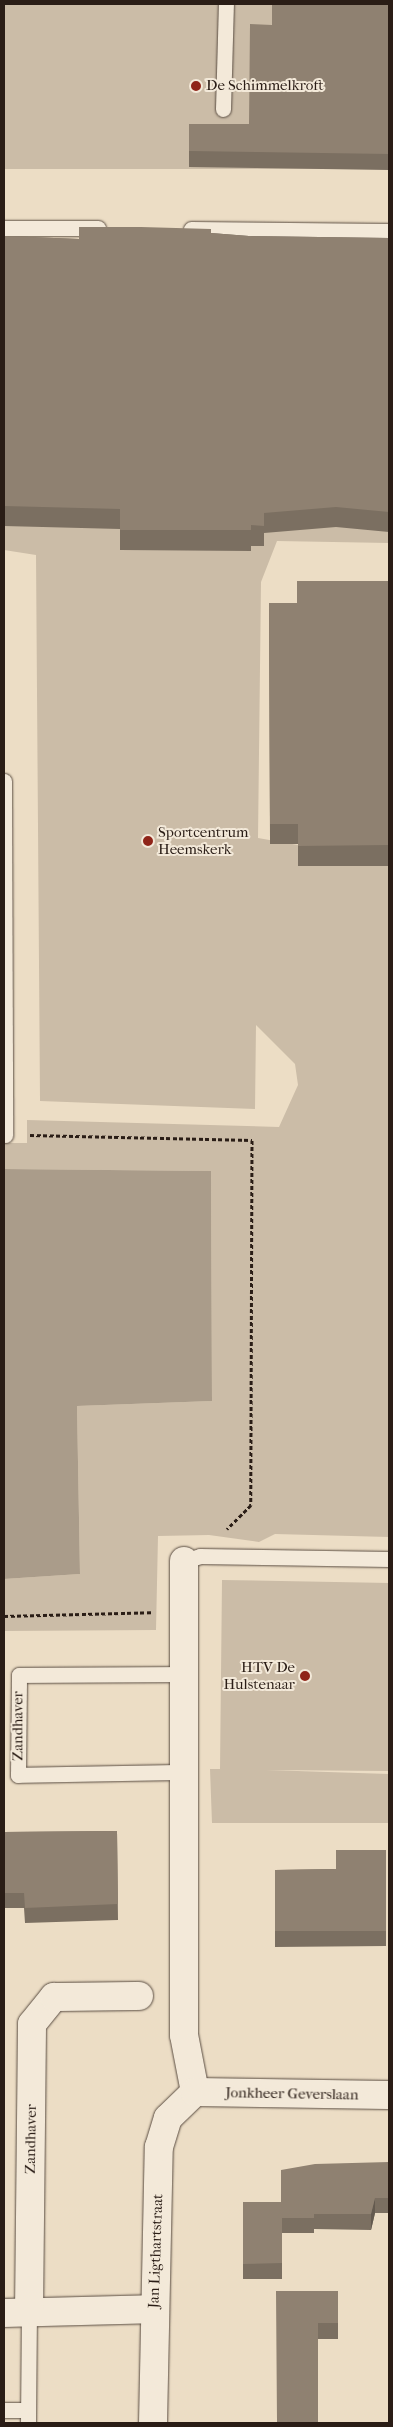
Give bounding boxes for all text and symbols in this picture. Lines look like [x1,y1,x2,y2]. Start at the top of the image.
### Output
place label: De Schimmelkroft [206,77,324,95]
marker: De Schimmelkroft [190,80,202,92]
place label: Sportcentrum Heemskerk [158,823,249,858]
marker: Sportcentrum Heemskerk [142,835,154,847]
place label: HTV De Hulstenaar [223,1658,295,1693]
marker: HTV De Hulstenaar [299,1670,311,1682]
street label: Zandhaver [9,1691,27,1761]
street label: Jonkheer Geverslaan [225,2084,359,2104]
street label: Zandhaver [21,2104,41,2174]
street label: Jan Ligthartstraat [145,2193,167,2309]

